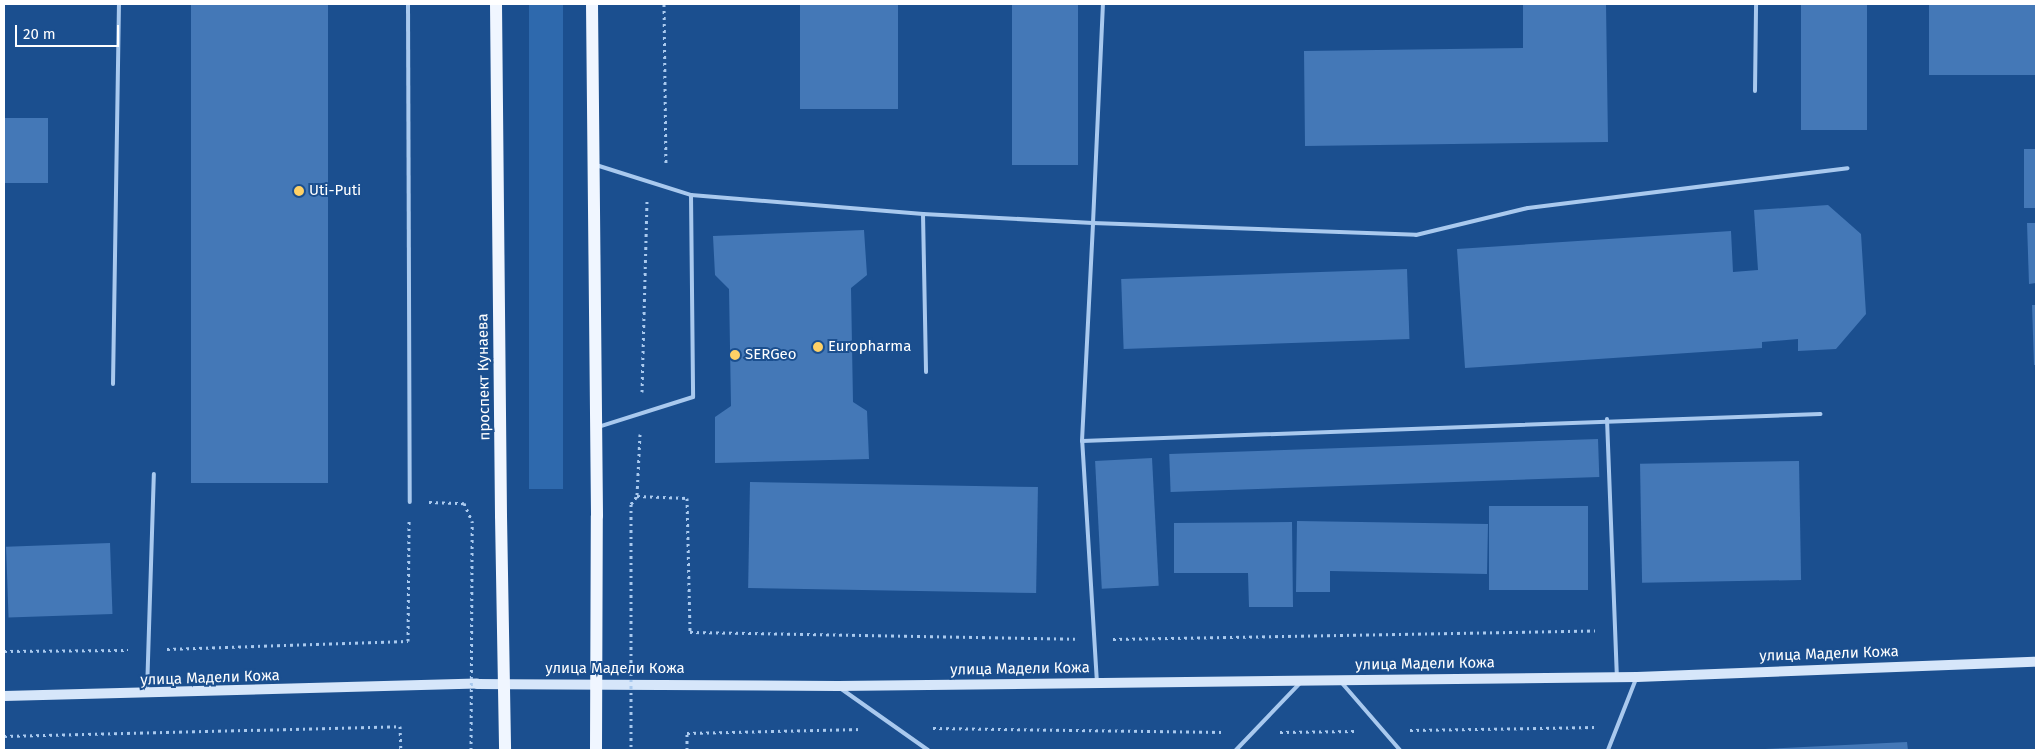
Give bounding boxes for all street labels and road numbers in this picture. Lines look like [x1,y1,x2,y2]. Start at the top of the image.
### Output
street label: проспект Кунаева [474,313,494,441]
street label: улица Мадели Кожа [1759,643,1899,665]
street label: улица Мадели Кожа [1355,654,1495,674]
street label: улица Мадели Кожа [950,659,1090,679]
street label: улица Мадели Кожа [545,660,685,678]
street label: улица Мадели Кожа [140,667,280,689]

